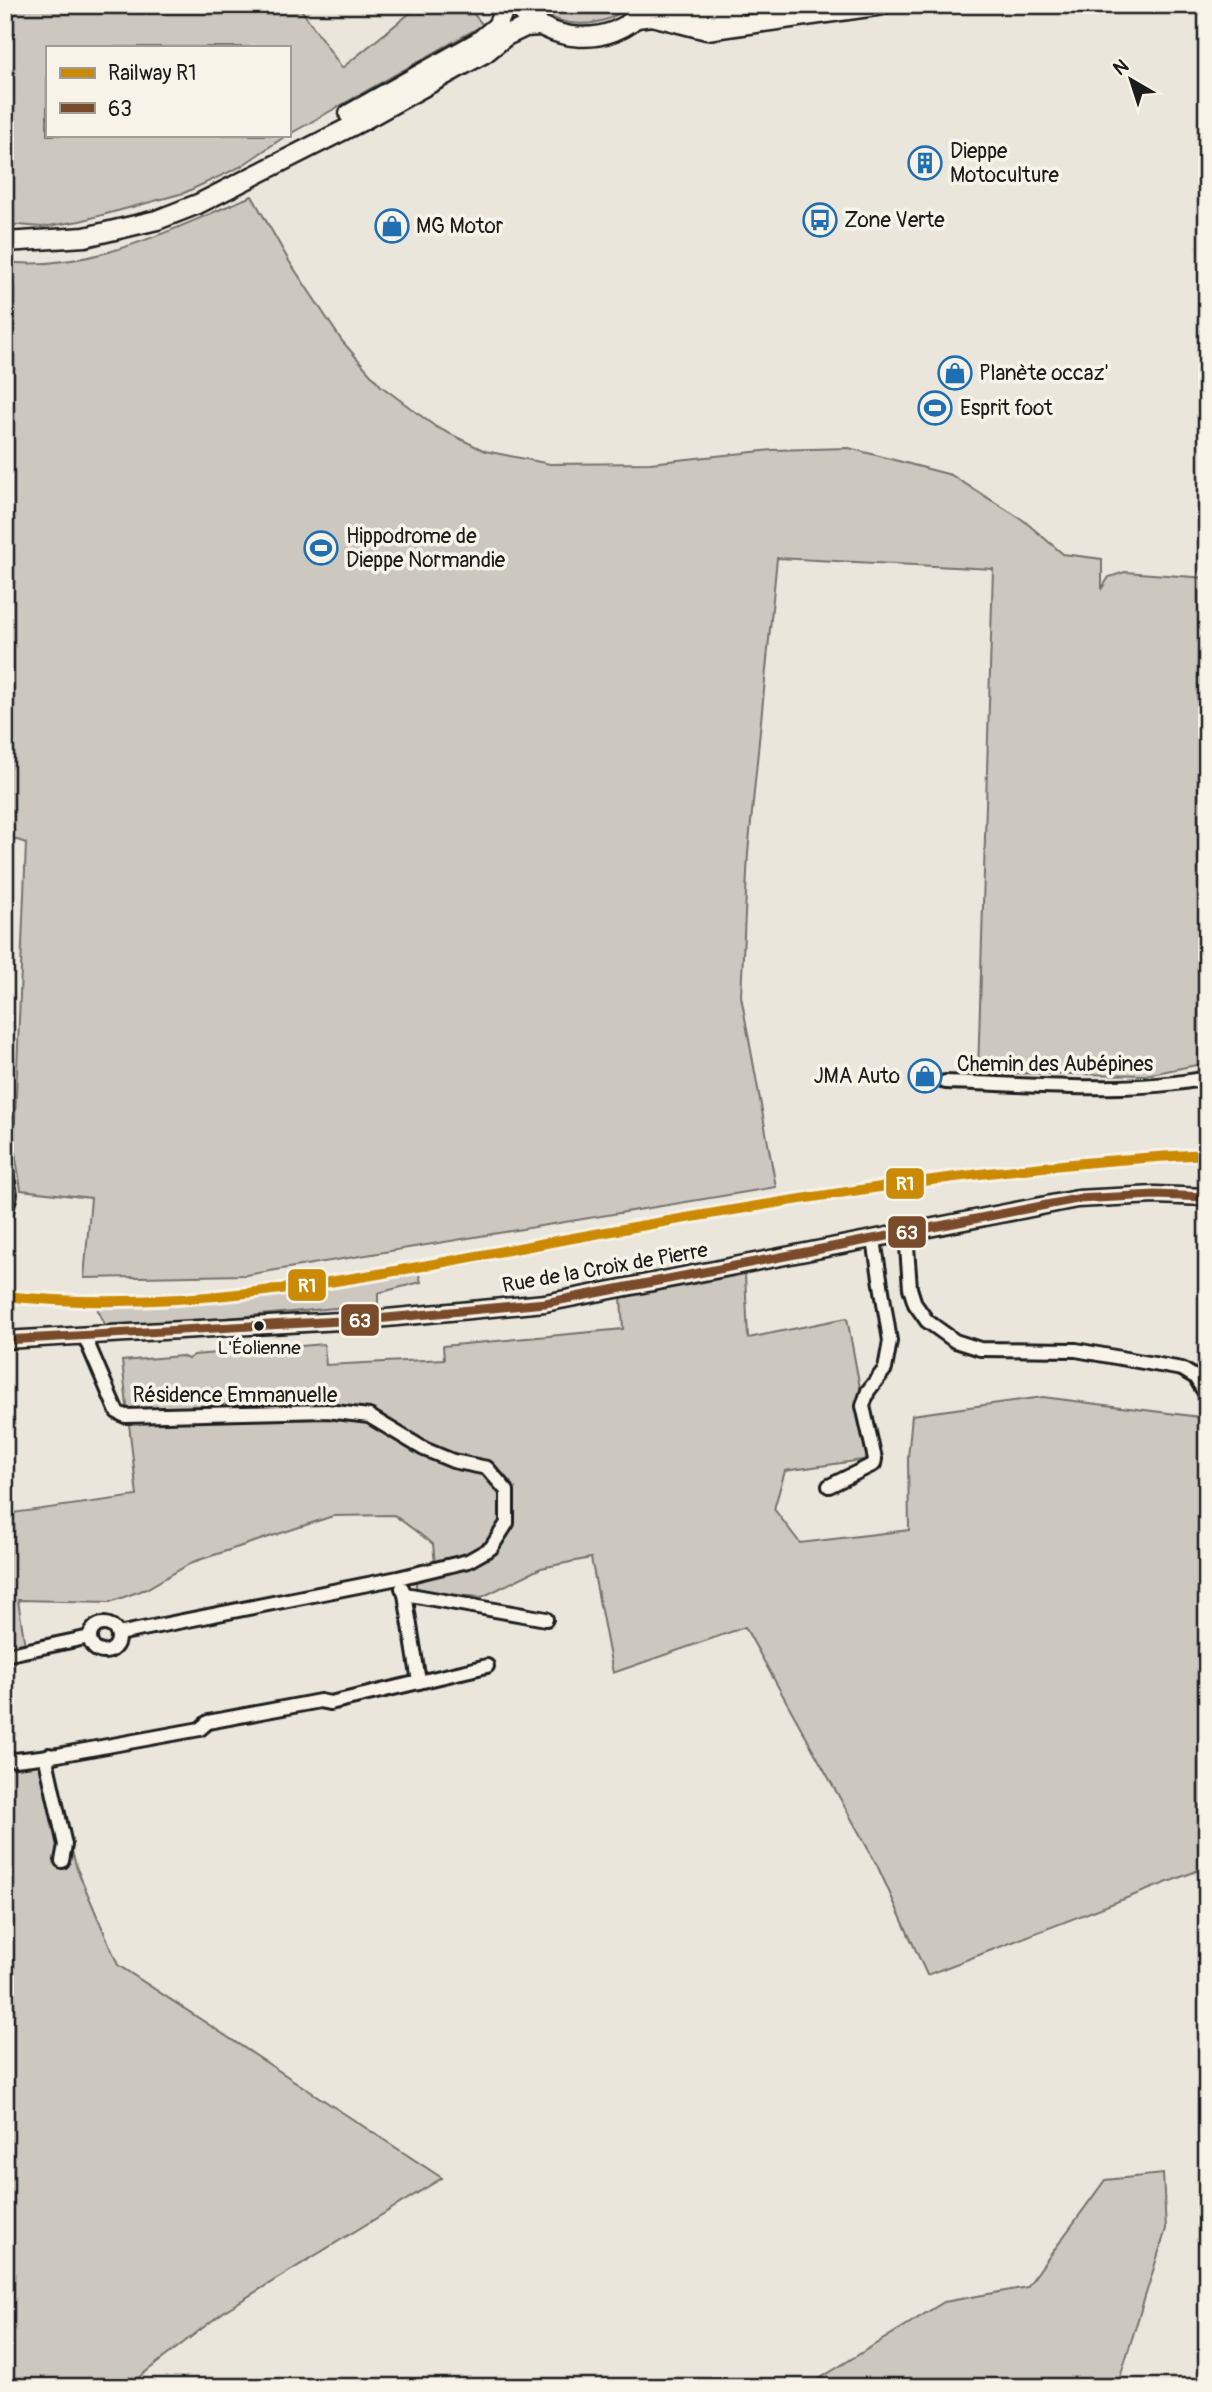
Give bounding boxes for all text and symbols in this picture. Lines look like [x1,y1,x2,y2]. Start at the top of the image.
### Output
legend [46,46,290,136]
north arrow [1096,46,1166,116]
text: N [1108,54,1134,81]
text: Railway R1 [108,60,197,87]
text: 63 [108,96,132,123]
place label: Dieppe Motoculture [950,138,1059,189]
building icon: Dieppe Motoculture [906,144,944,182]
bus stop icon: Zone Verte [801,201,839,239]
shop icon: MG Motor [373,207,411,245]
place label: Zone Verte [844,207,945,234]
place label: MG Motor [416,213,504,240]
shop icon: Planète occaz' [936,354,974,392]
place label: Planète occaz' [979,360,1109,387]
sports icon: Esprit foot [916,389,954,427]
place label: Esprit foot [960,395,1053,422]
place label: Hippodrome de Dieppe Normandie [346,523,506,574]
sports icon: Hippodrome de Dieppe Normandie [302,529,340,567]
street label: Chemin des Aubépines [957,1051,1154,1078]
shop icon: JMA Auto [906,1057,944,1095]
place label: JMA Auto [814,1063,900,1090]
line badge: R1 [885,1167,925,1200]
text: R1 [896,1172,914,1196]
line badge: 63 [887,1215,927,1249]
text: 63 [896,1221,918,1245]
street label: Rue de la Croix de Pierre [500,1236,711,1299]
line badge: R1 [287,1268,327,1302]
text: R1 [298,1274,316,1298]
line badge: 63 [340,1303,380,1337]
text: 63 [349,1309,371,1333]
marker: L'Éolienne [252,1319,266,1333]
place label: L'Éolienne [217,1336,301,1360]
street label: Résidence Emmanuelle [133,1382,338,1409]

